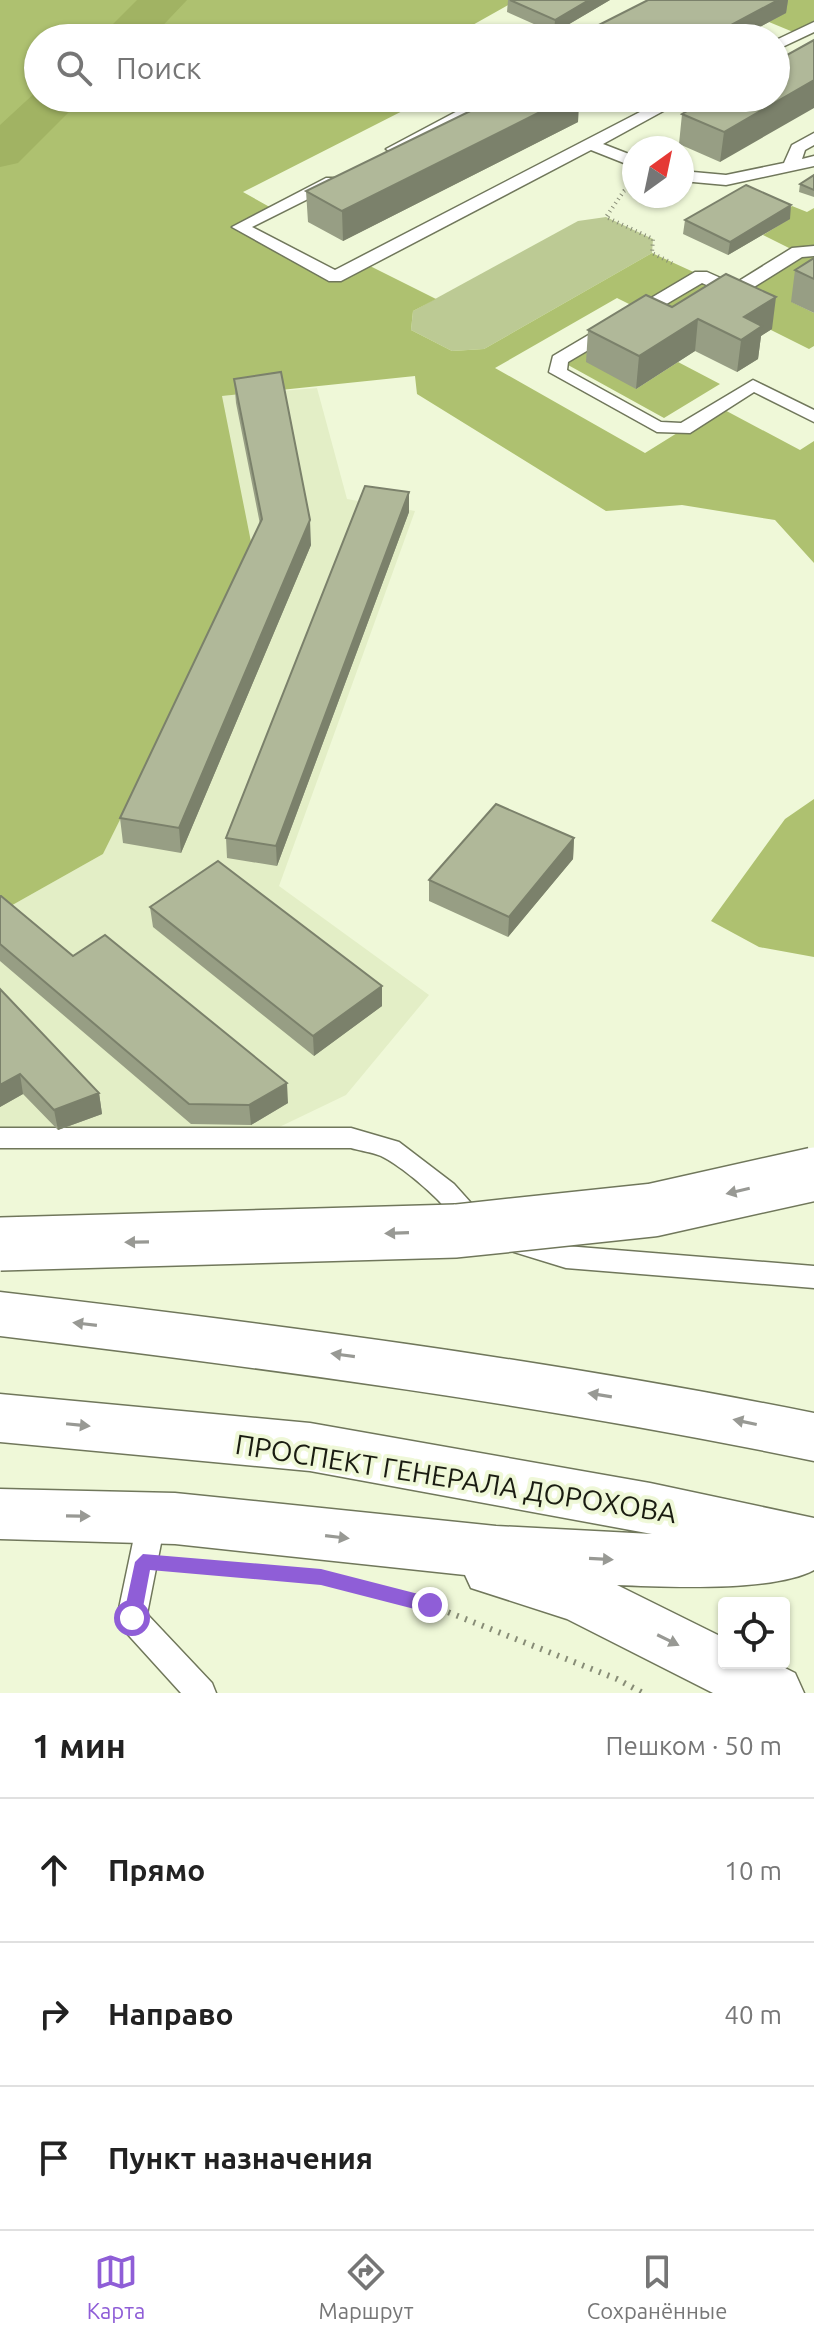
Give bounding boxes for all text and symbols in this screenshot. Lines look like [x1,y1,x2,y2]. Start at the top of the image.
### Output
search box [24,24,790,112]
icon: search [52,46,96,90]
text: Поиск [116,51,201,85]
north arrow [622,136,694,208]
one-way arrow [725,1185,750,1198]
one-way arrow [384,1226,409,1239]
one-way arrow [124,1235,149,1248]
one-way arrow [72,1317,97,1330]
one-way arrow [330,1348,355,1361]
one-way arrow [587,1388,612,1401]
one-way arrow [733,1415,758,1428]
one-way arrow [66,1419,91,1432]
street label: ПРОСПЕКТ ГЕНЕРАЛА ДОРОХОВА [233,1428,679,1528]
one-way arrow [66,1510,91,1522]
one-way arrow [325,1530,350,1543]
one-way arrow [589,1553,614,1566]
route end [412,1587,448,1623]
map controls [718,1597,790,1669]
button: locate [718,1597,790,1669]
route start [114,1600,150,1636]
one-way arrow [657,1633,680,1647]
text: 1 мин [32,1726,126,1764]
text: Пешком · 50 m [606,1731,782,1760]
icon: ahead [32,1848,76,1892]
text: Прямо [108,1853,205,1887]
text: 10 m [724,1856,782,1885]
icon: right [32,1992,76,2036]
text: Направо [108,1997,234,2031]
text: 40 m [724,2000,782,2029]
icon: arrive [32,2136,76,2180]
text: Пункт назначения [108,2141,373,2175]
tab: Карта [87,2250,145,2323]
tab: Маршрут [319,2250,413,2323]
tab: Сохранённые [587,2250,727,2323]

